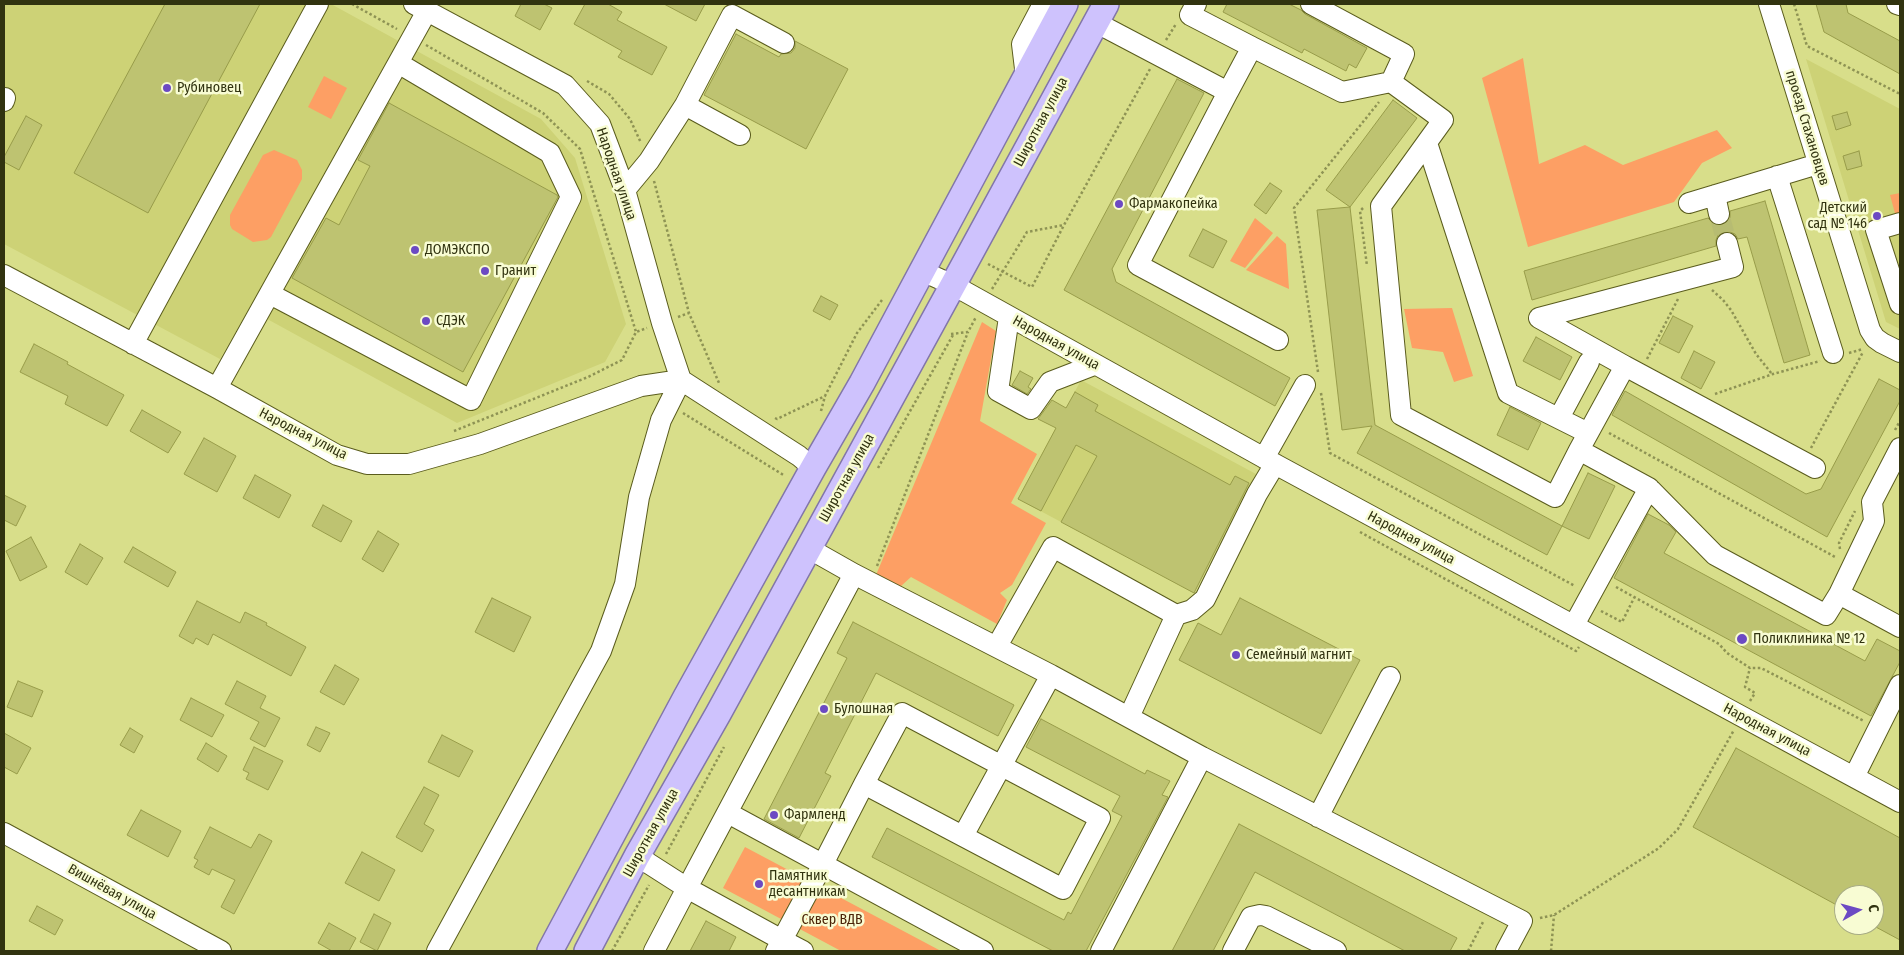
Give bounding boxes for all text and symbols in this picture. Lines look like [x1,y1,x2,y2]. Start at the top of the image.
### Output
street label: проезд Стахановцев [1781,68,1833,188]
street label: Широтная улица [1010,74,1072,170]
place label: Рубиновец [177,80,241,96]
marker: Рубиновец [161,82,173,94]
street label: Народная улица [592,126,640,222]
place label: Фармакопейка [1129,196,1218,212]
marker: Фармакопейка [1113,198,1125,210]
place label: Детский сад № 146 [1807,200,1867,232]
marker: Детский сад № 146 [1871,210,1883,222]
place label: ДОМЭКСПО [425,242,490,258]
marker: ДОМЭКСПО [409,244,421,256]
place label: Гранит [495,263,536,279]
marker: Гранит [479,265,491,277]
street label: Народная улица [1010,312,1102,374]
place label: СДЭК [436,313,465,329]
marker: СДЭК [420,315,432,327]
street label: Народная улица [256,405,350,463]
street label: Широтная улица [816,431,878,525]
street label: Народная улица [1364,508,1458,568]
place label: Поликлиника № 12 [1753,631,1865,647]
marker: Поликлиника № 12 [1735,632,1749,646]
place label: Семейный магнит [1246,647,1352,663]
marker: Семейный магнит [1230,649,1242,661]
street label: Народная улица [1720,700,1814,760]
place label: Булошная [834,701,893,717]
marker: Булошная [818,703,830,715]
street label: Широтная улица [620,786,682,880]
place label: Фармленд [784,807,846,823]
marker: Фармленд [768,809,780,821]
street label: Вишнёвая улица [65,861,159,923]
place label: Памятник десантникам [769,868,846,900]
marker: Памятник десантникам [753,878,765,890]
north arrow [1834,885,1884,935]
text: С [1865,904,1882,913]
park label: Сквер ВДВ [801,912,863,928]

